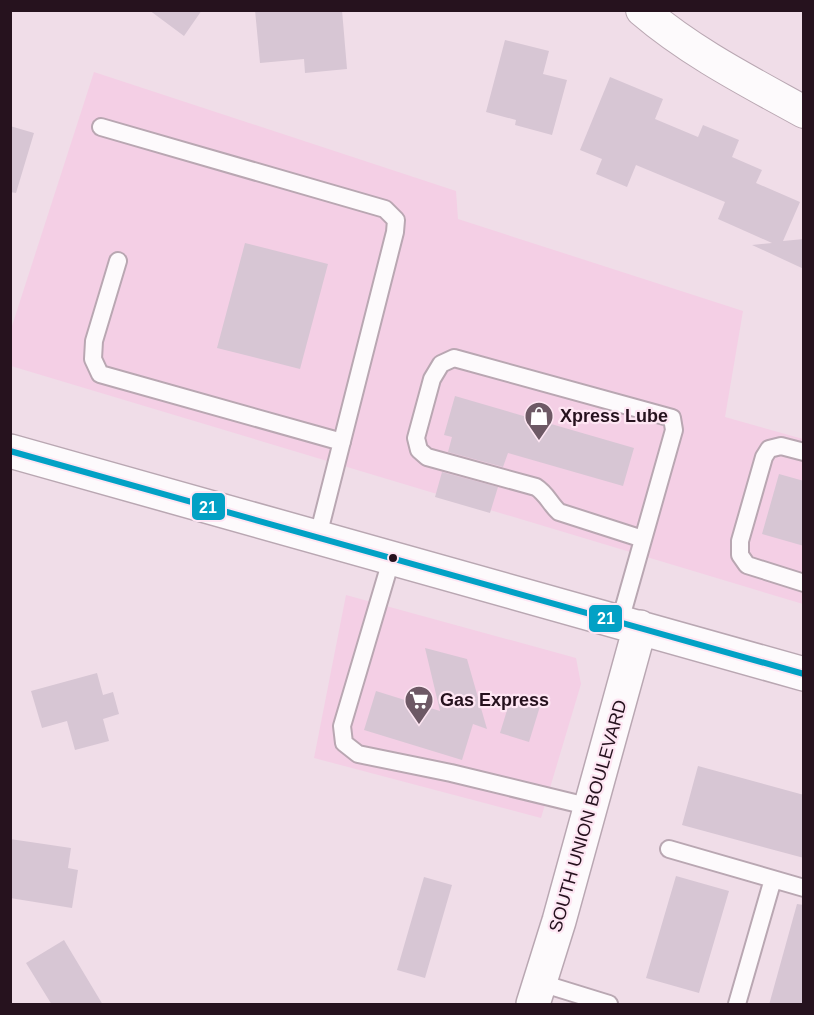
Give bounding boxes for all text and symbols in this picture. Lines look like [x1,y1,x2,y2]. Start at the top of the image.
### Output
shop icon: Xpress Lube [523,400,555,442]
place label: Xpress Lube [560,406,668,426]
line badge: 21 [191,492,226,521]
text: 21 [199,499,217,516]
unlabelled marker [387,552,399,564]
line badge: 21 [588,604,623,633]
text: 21 [597,610,615,627]
supermarket icon: Gas Express [403,684,435,726]
place label: Gas Express [440,690,549,710]
street label: SOUTH UNION BOULEVARD [545,698,631,934]

